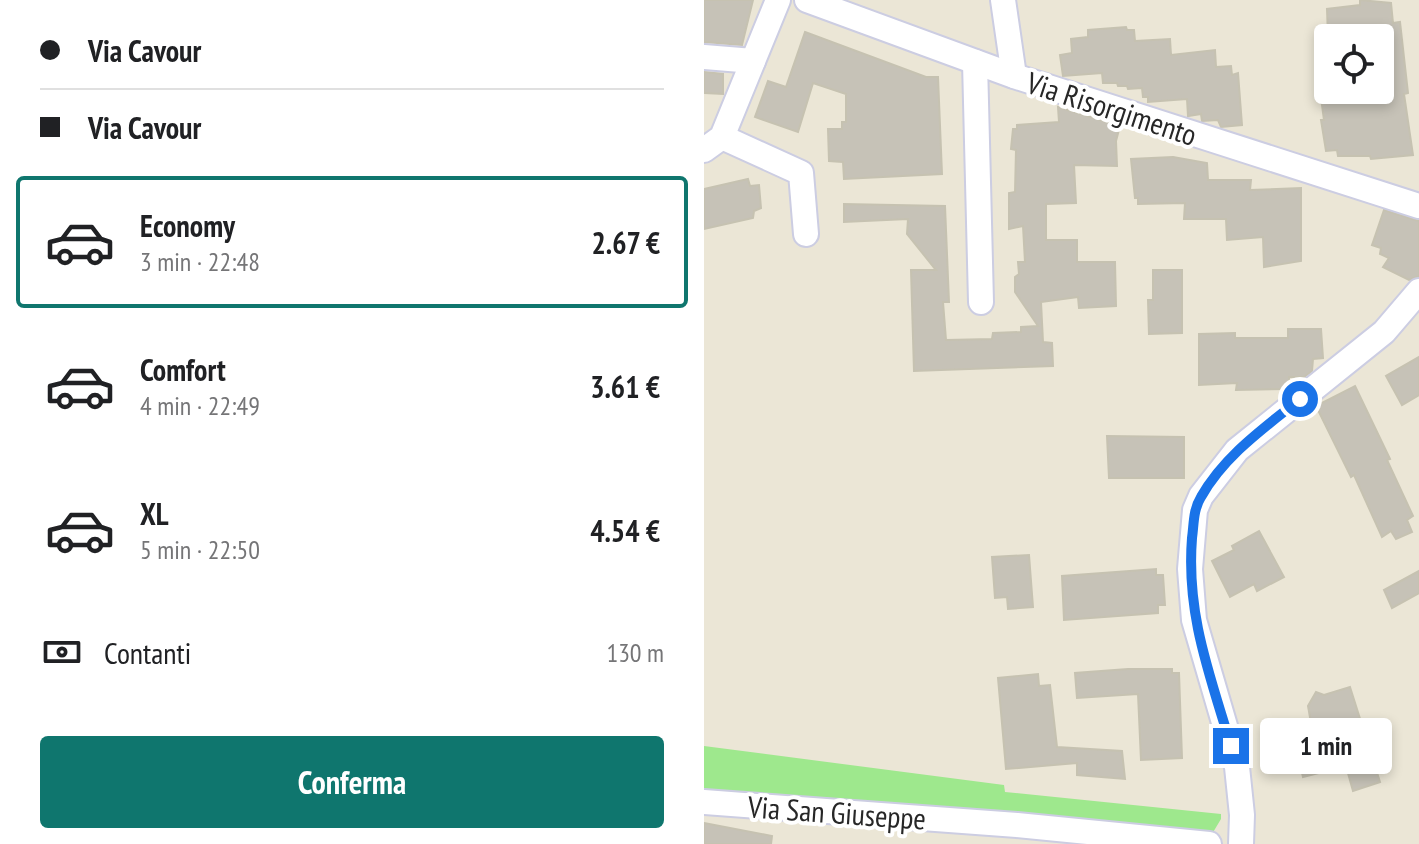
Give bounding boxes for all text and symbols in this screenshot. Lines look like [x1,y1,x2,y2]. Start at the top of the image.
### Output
map controls [1314,24,1394,104]
button: locate [1314,24,1394,104]
text: Via Cavour [88,31,201,70]
street label: Via Risorgimento [1021,62,1202,154]
text: Via Cavour [88,108,201,147]
icon: car [44,206,116,278]
text: Economy [140,206,235,245]
text: 2.67 € [591,223,660,262]
text: 3 min · 22:48 [140,245,260,278]
icon: car [44,350,116,422]
text: Comfort [140,350,226,389]
text: 3.61 € [590,367,660,406]
route start [1282,381,1318,417]
text: 4 min · 22:49 [140,389,260,422]
icon: car [44,494,116,566]
text: XL [140,494,169,533]
text: 4.54 € [590,511,660,550]
text: 5 min · 22:50 [140,533,260,566]
icon: cash [40,630,84,674]
text: Contanti [104,633,191,672]
text: 130 m [606,636,664,669]
callout: 1 min [1259,718,1391,774]
route end [1213,728,1249,764]
text: 1 min [1300,729,1352,762]
button: Conferma [40,736,664,828]
street label: Via San Giuseppe [746,786,927,838]

